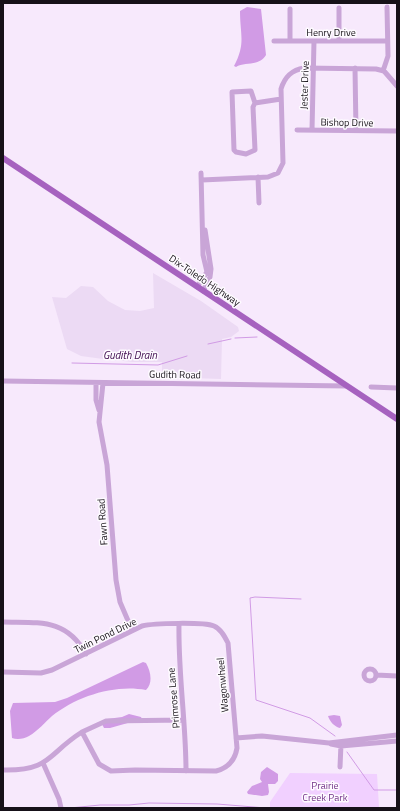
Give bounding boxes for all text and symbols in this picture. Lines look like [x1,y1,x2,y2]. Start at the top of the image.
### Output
street label: Henry Drive [306,25,356,40]
street label: Jester Drive [296,60,313,110]
street label: Bishop Drive [320,115,374,130]
street label: Dix-Toledo Highway [166,251,243,310]
water label: Gudith Drain [103,347,158,363]
street label: Gudith Road [149,367,201,382]
street label: Fawn Road [93,498,112,546]
street label: Twin Pond Drive [71,614,139,657]
street label: Wagonwheel [213,657,232,713]
street label: Primrose Lane [163,667,184,729]
park label: Prairie Creek Park [303,778,348,805]

